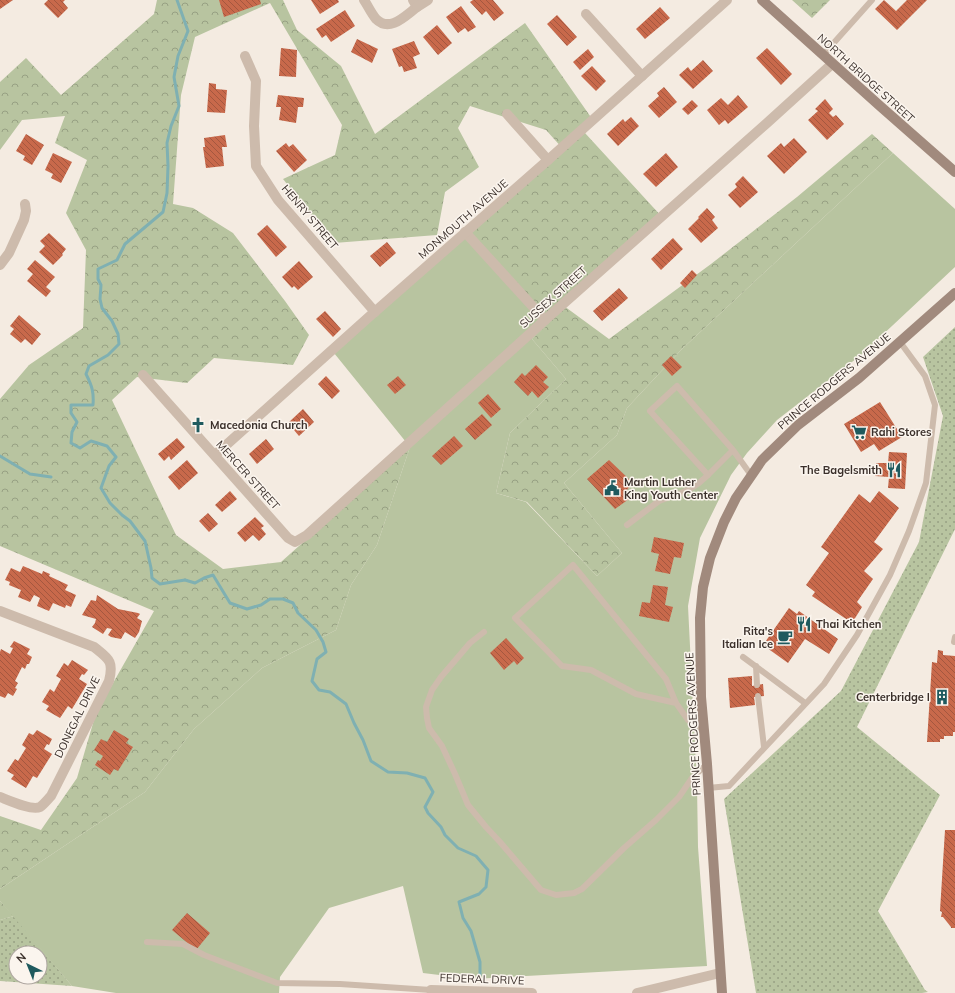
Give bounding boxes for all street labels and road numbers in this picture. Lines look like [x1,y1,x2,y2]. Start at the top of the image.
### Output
street label: NORTH BRIDGE STREET [815,31,918,126]
street label: MONMOUTH AVENUE [415,176,511,262]
street label: HENRY STREET [279,182,341,253]
street label: SUSSEX STREET [517,263,590,331]
street label: PRINCE RODGERS AVENUE [775,330,893,432]
street label: MERCER STREET [213,437,283,513]
street label: PRINCE RODGERS AVENUE [682,652,704,796]
street label: DONEGAL DRIVE [51,674,103,760]
street label: FEDERAL DRIVE [439,971,525,987]

